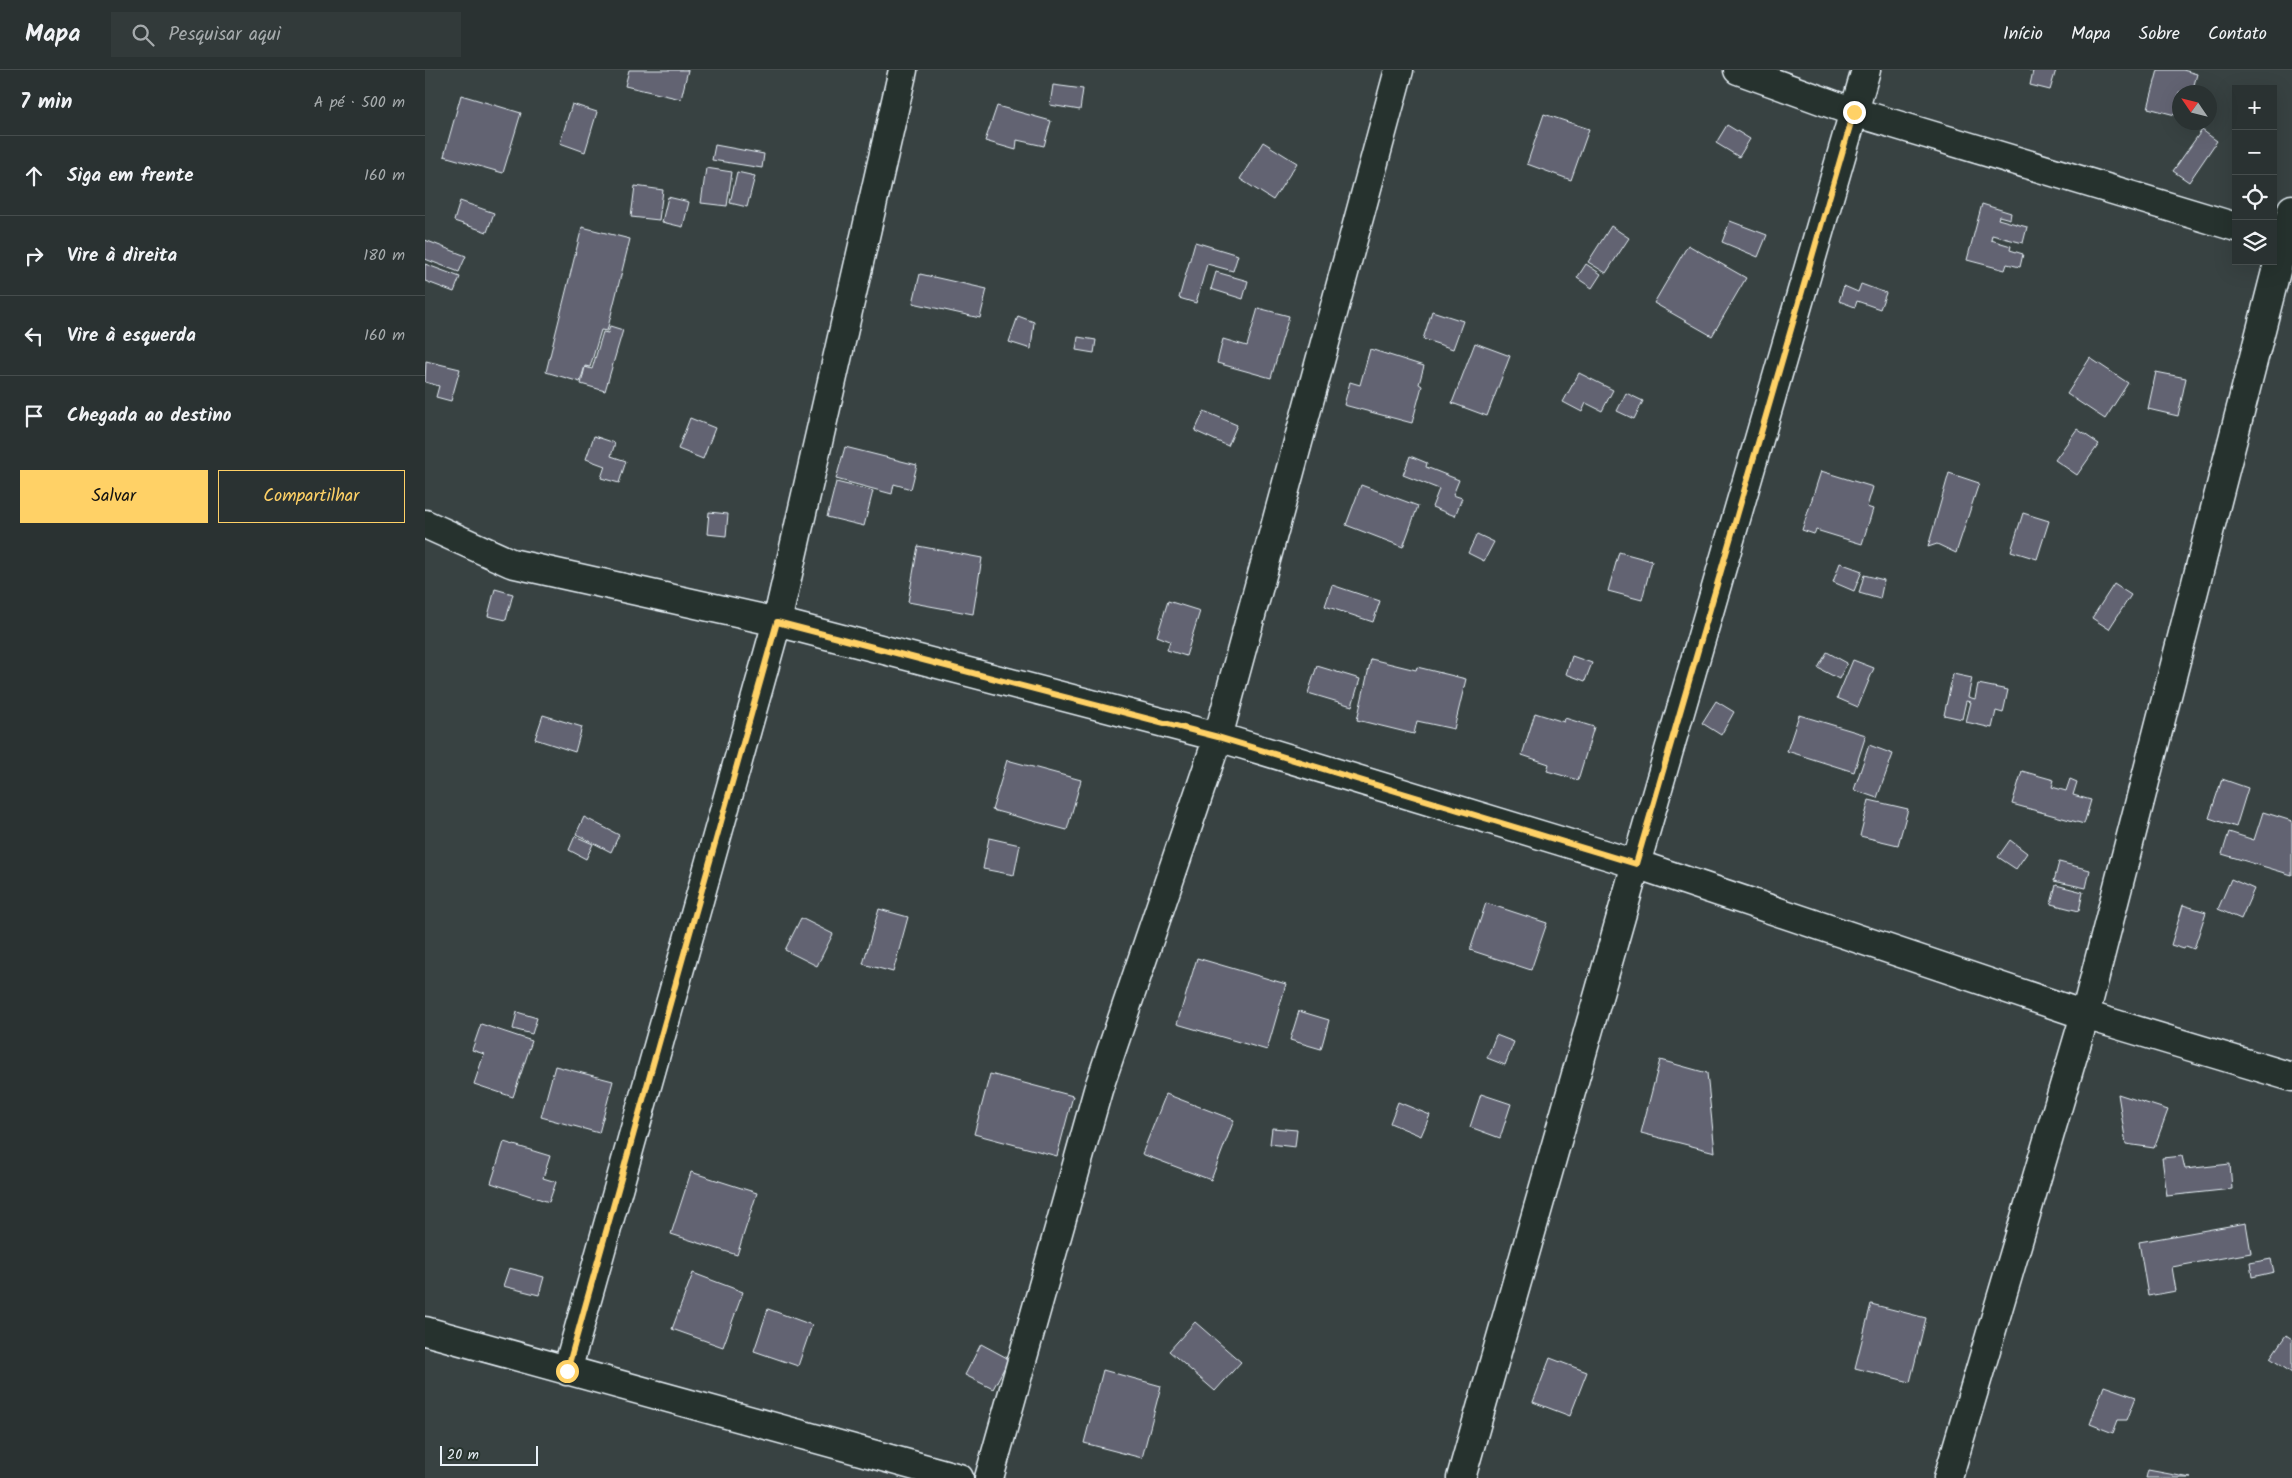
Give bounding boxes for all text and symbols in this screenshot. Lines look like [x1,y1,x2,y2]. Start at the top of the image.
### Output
search box [111,12,461,57]
text: Mapa [25,15,81,54]
text: Pesquisar aqui [169,20,281,50]
text: Início [2003,20,2043,49]
text: Mapa [2071,20,2111,49]
text: Sobre [2139,20,2180,49]
text: Contato [2208,20,2267,49]
icon: search [129,21,157,49]
north arrow [2172,85,2217,130]
map controls [2232,85,2277,265]
button: + [2232,85,2277,130]
text: 7 min [20,86,72,119]
text: A pé · 500 m [314,90,405,115]
route end [1843,101,1866,124]
button: − [2232,130,2277,175]
text: Siga em frente [67,161,194,191]
icon: ahead [20,162,48,190]
text: 160 m [364,163,405,188]
button: locate [2232,175,2277,220]
button: layers [2232,220,2277,265]
text: Vire à direita [67,241,177,271]
icon: right [20,242,48,270]
text: 180 m [363,243,405,268]
text: Vire à esquerda [67,321,196,351]
icon: left [20,322,48,350]
text: 160 m [364,323,405,348]
text: Chegada ao destino [67,401,232,431]
icon: arrive [20,402,48,430]
button: Salvar [20,470,208,523]
button: Compartilhar [218,470,405,523]
route start [556,1360,579,1383]
scale bar [440,1443,537,1466]
text: 20 m [447,1444,479,1466]

